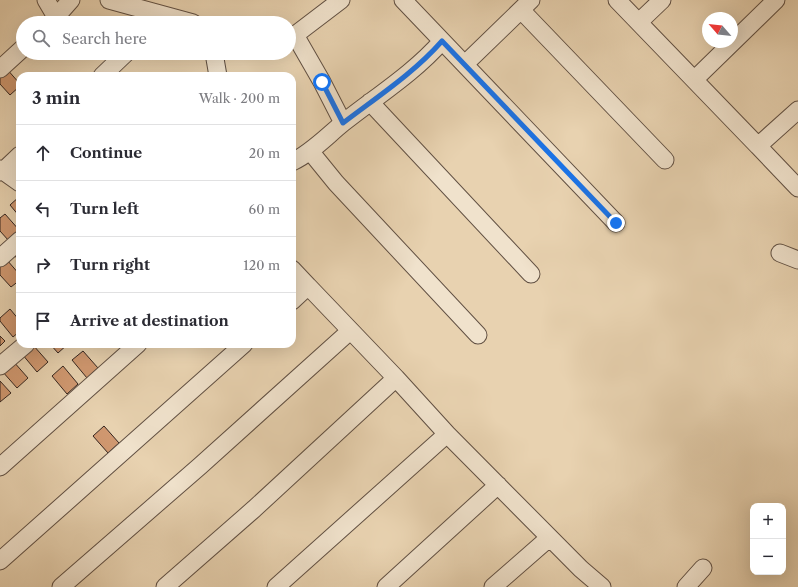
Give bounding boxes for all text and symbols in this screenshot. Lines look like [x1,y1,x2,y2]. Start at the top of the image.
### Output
north arrow [702,12,738,48]
search box [16,16,296,60]
icon: search [30,27,52,49]
text: Search here [62,29,147,48]
route start [313,73,331,91]
text: 3 min [32,88,81,108]
text: Walk · 200 m [199,90,280,106]
icon: ahead [32,142,54,164]
text: Continue [70,143,142,162]
text: 20 m [249,145,280,161]
icon: left [32,198,54,220]
text: Turn left [70,199,139,218]
text: 60 m [249,201,280,217]
route end [607,214,625,232]
icon: right [32,254,54,276]
text: Turn right [70,255,150,274]
text: 120 m [243,257,280,273]
icon: arrive [32,310,54,332]
text: Arrive at destination [70,311,229,330]
map controls [750,503,786,575]
button: + [750,503,786,539]
button: − [750,539,786,575]

